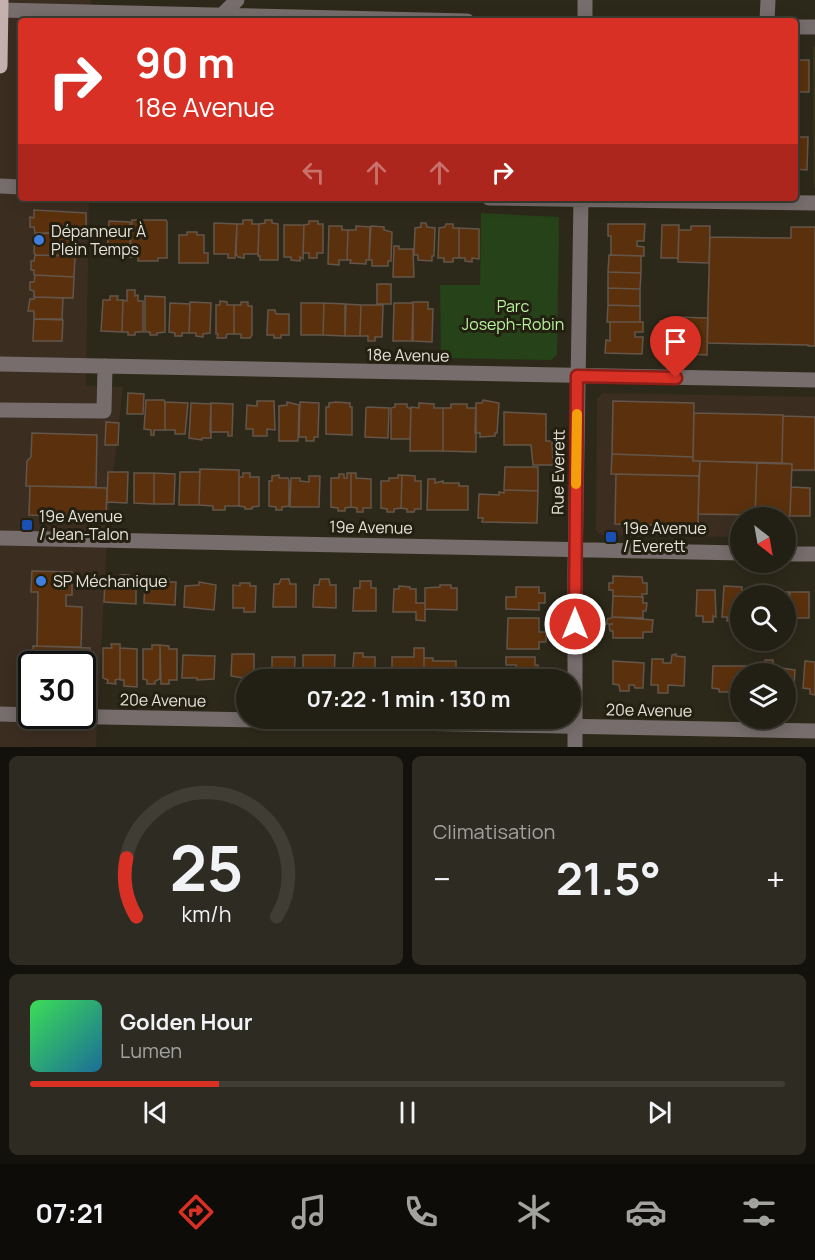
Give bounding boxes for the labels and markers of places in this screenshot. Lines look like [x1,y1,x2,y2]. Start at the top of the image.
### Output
place label: Dépanneur À Plein Temps [51,220,146,260]
marker: Dépanneur À Plein Temps [32,233,46,247]
pin [650,316,701,378]
place label: 19e Avenue / Jean-Talon [39,505,129,545]
place label: 19e Avenue / Everett [623,517,707,557]
marker: 19e Avenue / Jean-Talon [20,518,34,532]
marker: 19e Avenue / Everett [604,530,618,544]
place label: SP Méchanique [53,570,167,592]
marker: SP Méchanique [34,574,48,588]

